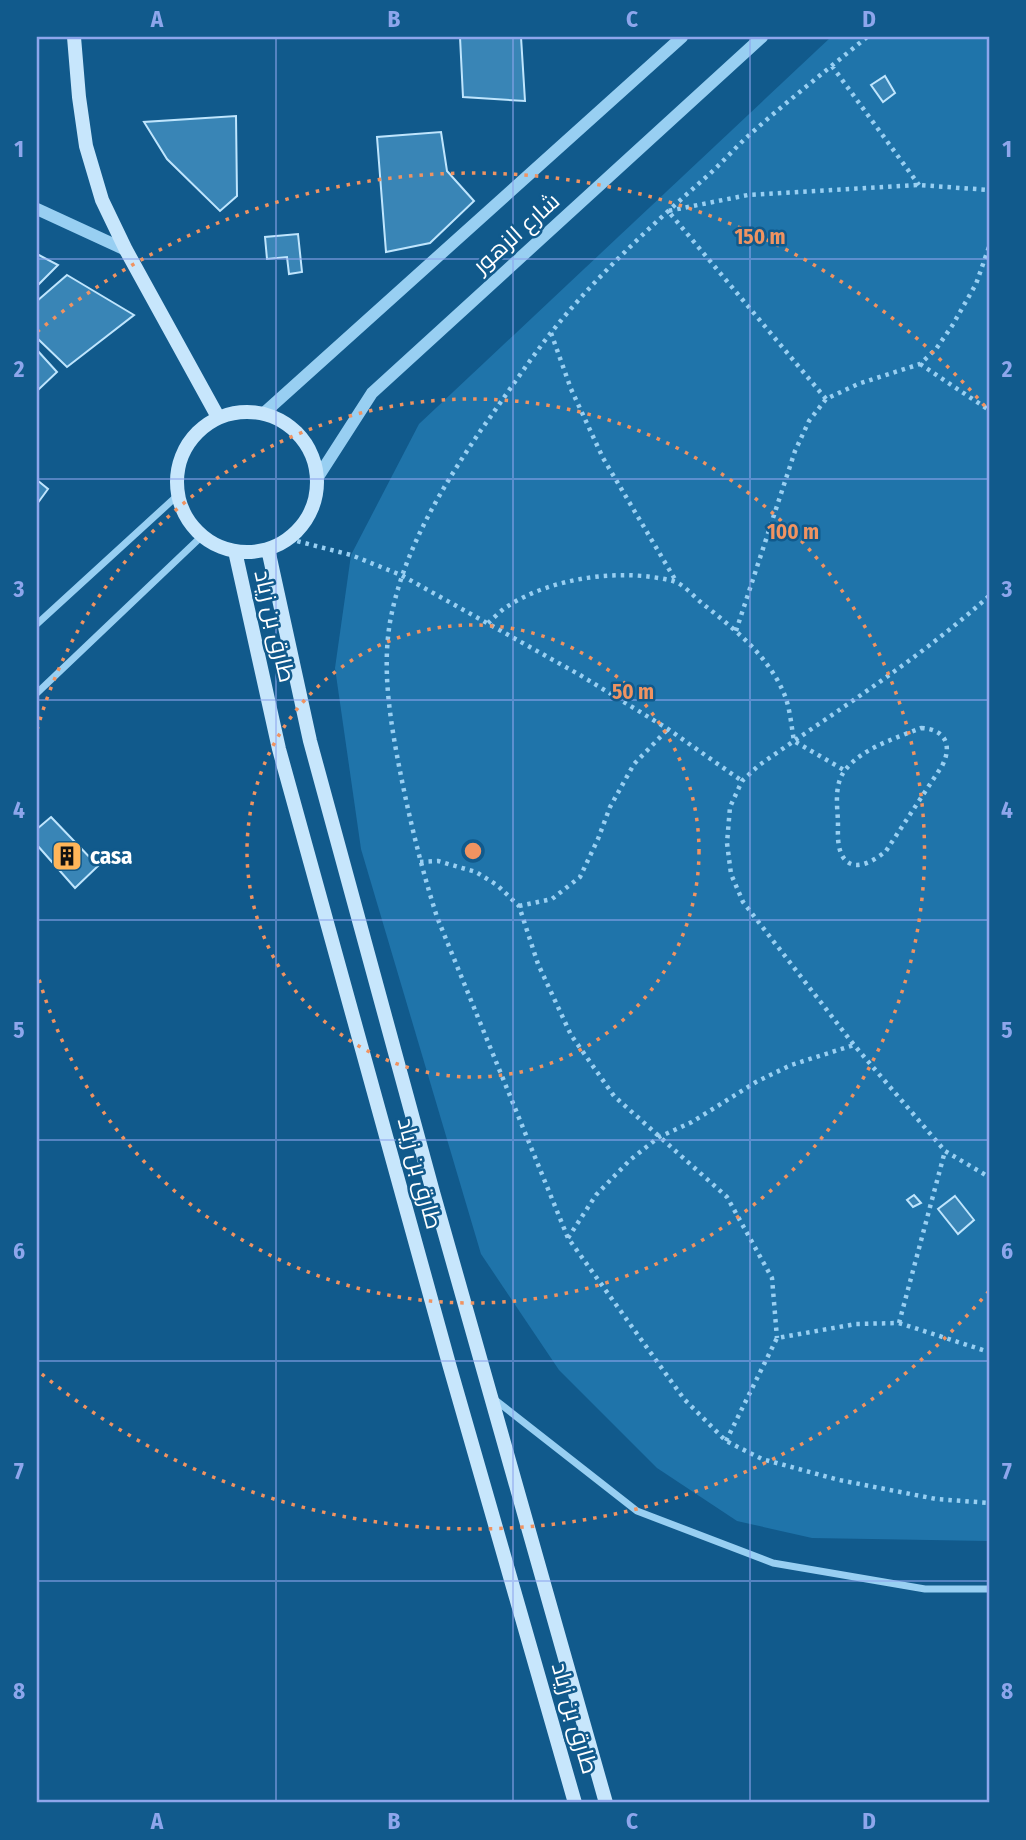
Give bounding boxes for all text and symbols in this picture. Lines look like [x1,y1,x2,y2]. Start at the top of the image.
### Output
text: A [150,5,164,33]
text: B [388,5,401,33]
text: C [626,5,638,33]
text: D [862,5,876,33]
text: 1 [14,135,24,163]
text: 1 [1002,135,1012,163]
street label: شارع الزهور [465,187,566,282]
text: 150 m [734,224,786,250]
text: 2 [13,355,25,383]
text: 2 [1001,355,1013,383]
text: 100 m [767,519,819,545]
street label: طارق بن زياد [248,567,302,685]
text: 3 [13,575,25,603]
text: 3 [1001,575,1013,603]
text: 50 m [612,679,654,705]
text: 4 [13,796,25,824]
text: 4 [1001,796,1013,824]
building icon: casa [50,839,84,873]
centre of rings [461,839,485,863]
place label: casa [90,842,133,870]
text: 5 [13,1016,25,1044]
text: 5 [1001,1016,1013,1044]
street label: طارق بن زياد [392,1114,448,1232]
text: 6 [13,1237,25,1265]
text: 6 [1001,1237,1013,1265]
text: 7 [14,1457,24,1485]
text: 7 [1002,1457,1012,1485]
street label: طارق بن زياد [546,1659,604,1777]
text: 8 [13,1677,25,1705]
text: 8 [1001,1677,1013,1705]
text: A [150,1807,164,1835]
text: B [388,1807,401,1835]
text: C [626,1807,638,1835]
text: D [862,1807,876,1835]

